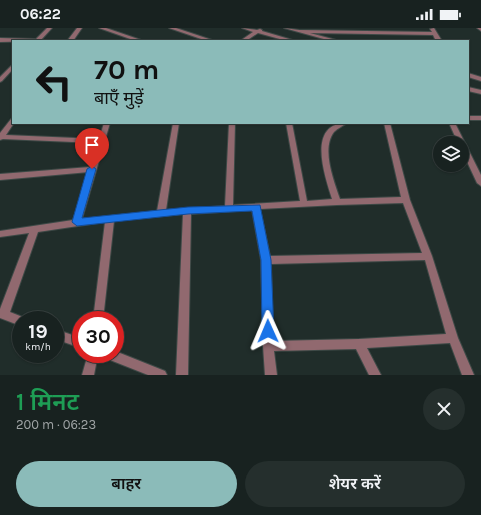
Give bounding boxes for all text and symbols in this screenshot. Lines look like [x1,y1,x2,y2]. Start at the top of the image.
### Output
text: 06:22 [20,5,61,23]
text: 70 m [94,53,159,86]
icon: left [28,56,80,108]
text: बाएँ मुड़ें [94,87,144,109]
pin [75,128,109,169]
icon: arrive [81,134,103,156]
map controls [433,136,469,172]
button: layers [433,136,469,172]
position arrow [247,310,289,352]
speed limit sign: 30 [72,311,124,363]
text: 19 [28,320,48,343]
text: km/h [25,341,51,353]
text: 1 मिनट [16,388,79,416]
button: close [423,388,465,430]
text: 200 m · 06:23 [16,417,96,432]
button: बाहर [16,461,237,507]
button: शेयर करें [245,461,465,507]

